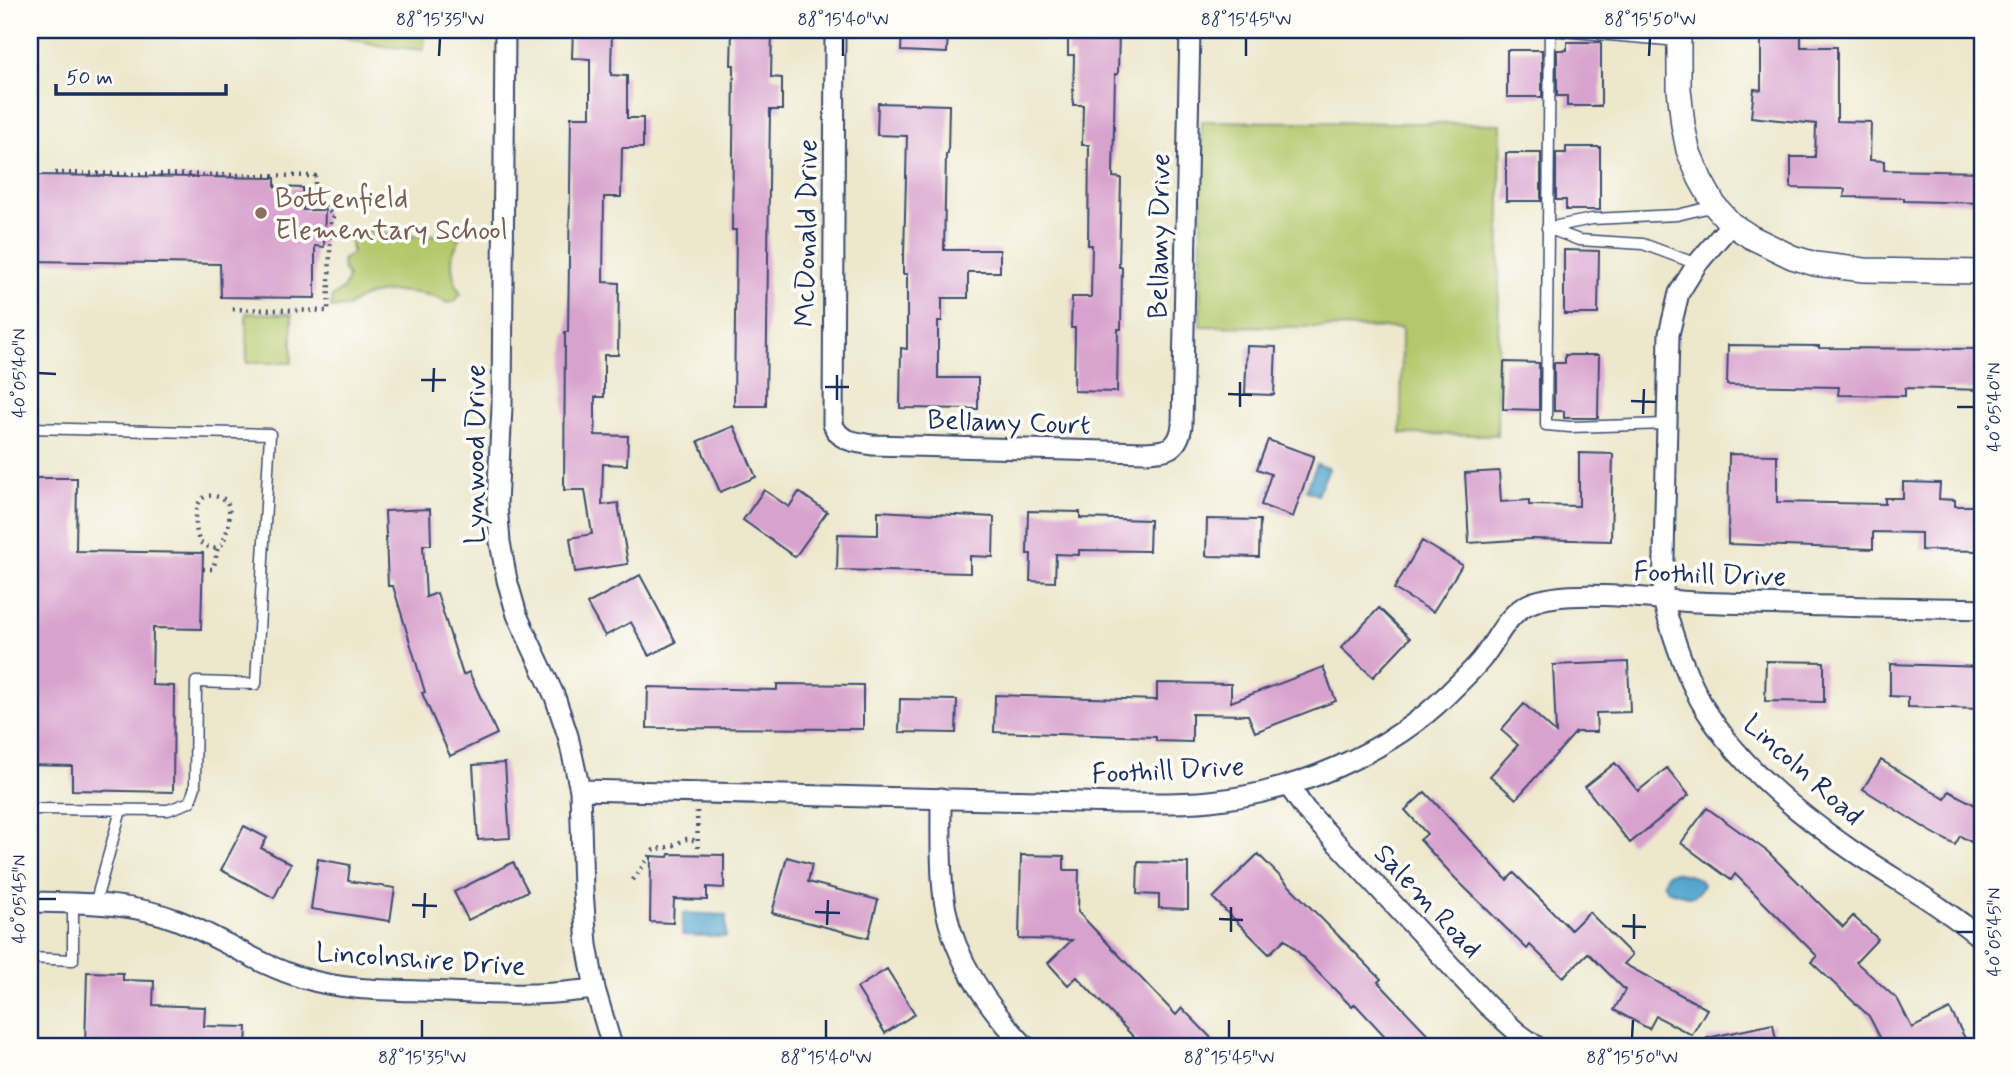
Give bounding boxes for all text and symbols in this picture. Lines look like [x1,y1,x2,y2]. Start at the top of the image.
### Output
text: 88°15'35"W [396,8,484,32]
text: 88°15'40"W [797,8,889,32]
text: 88°15'45"W [1201,8,1291,32]
text: 88°15'50"W [1604,8,1696,32]
scale bar [56,52,226,96]
text: 50 m [66,64,113,92]
street label: McDonald Drive [787,139,828,327]
street label: Bellamy Drive [1141,153,1180,319]
place label: Bottenfield Elementary School [275,181,508,250]
marker: Bottenfield Elementary School [253,205,269,221]
text: 40°05'40"N [8,328,32,418]
text: 40°05'40"N [1983,362,2007,452]
street label: Lynwood Drive [458,364,495,544]
street label: Bellamy Court [927,402,1091,445]
street label: Foothill Drive [1633,554,1787,597]
street label: Lincoln Road [1734,707,1870,835]
street label: Foothill Drive [1091,749,1245,794]
street label: Salem Road [1365,837,1490,967]
text: 40°05'45"N [8,855,32,943]
text: 40°05'45"N [1983,888,2007,976]
street label: Lincolnshire Drive [315,935,527,986]
text: 88°15'35"W [378,1046,466,1070]
text: 88°15'40"W [780,1046,872,1070]
text: 88°15'45"W [1184,1046,1274,1070]
text: 88°15'50"W [1586,1046,1678,1070]

